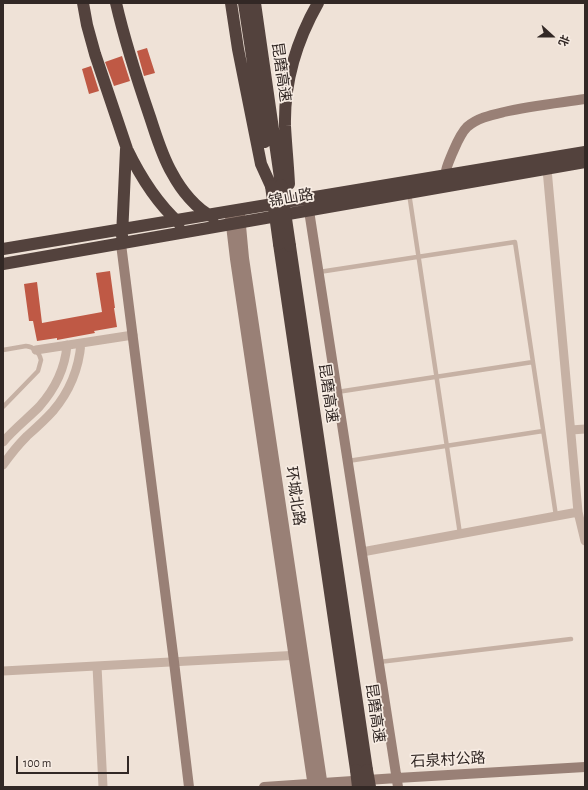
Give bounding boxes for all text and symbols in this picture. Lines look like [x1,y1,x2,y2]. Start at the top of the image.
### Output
north arrow [532,16,572,56]
text: 北 [557,33,571,48]
street label: 昆磨高速 [268,41,294,103]
street label: 锦山路 [267,185,315,211]
street label: 昆磨高速 [315,362,341,424]
street label: 环城北路 [282,465,308,527]
street label: 昆磨高速 [362,682,388,744]
scale bar [18,748,131,774]
street label: 石泉村公路 [410,749,486,771]
text: 100 m [23,757,51,769]

